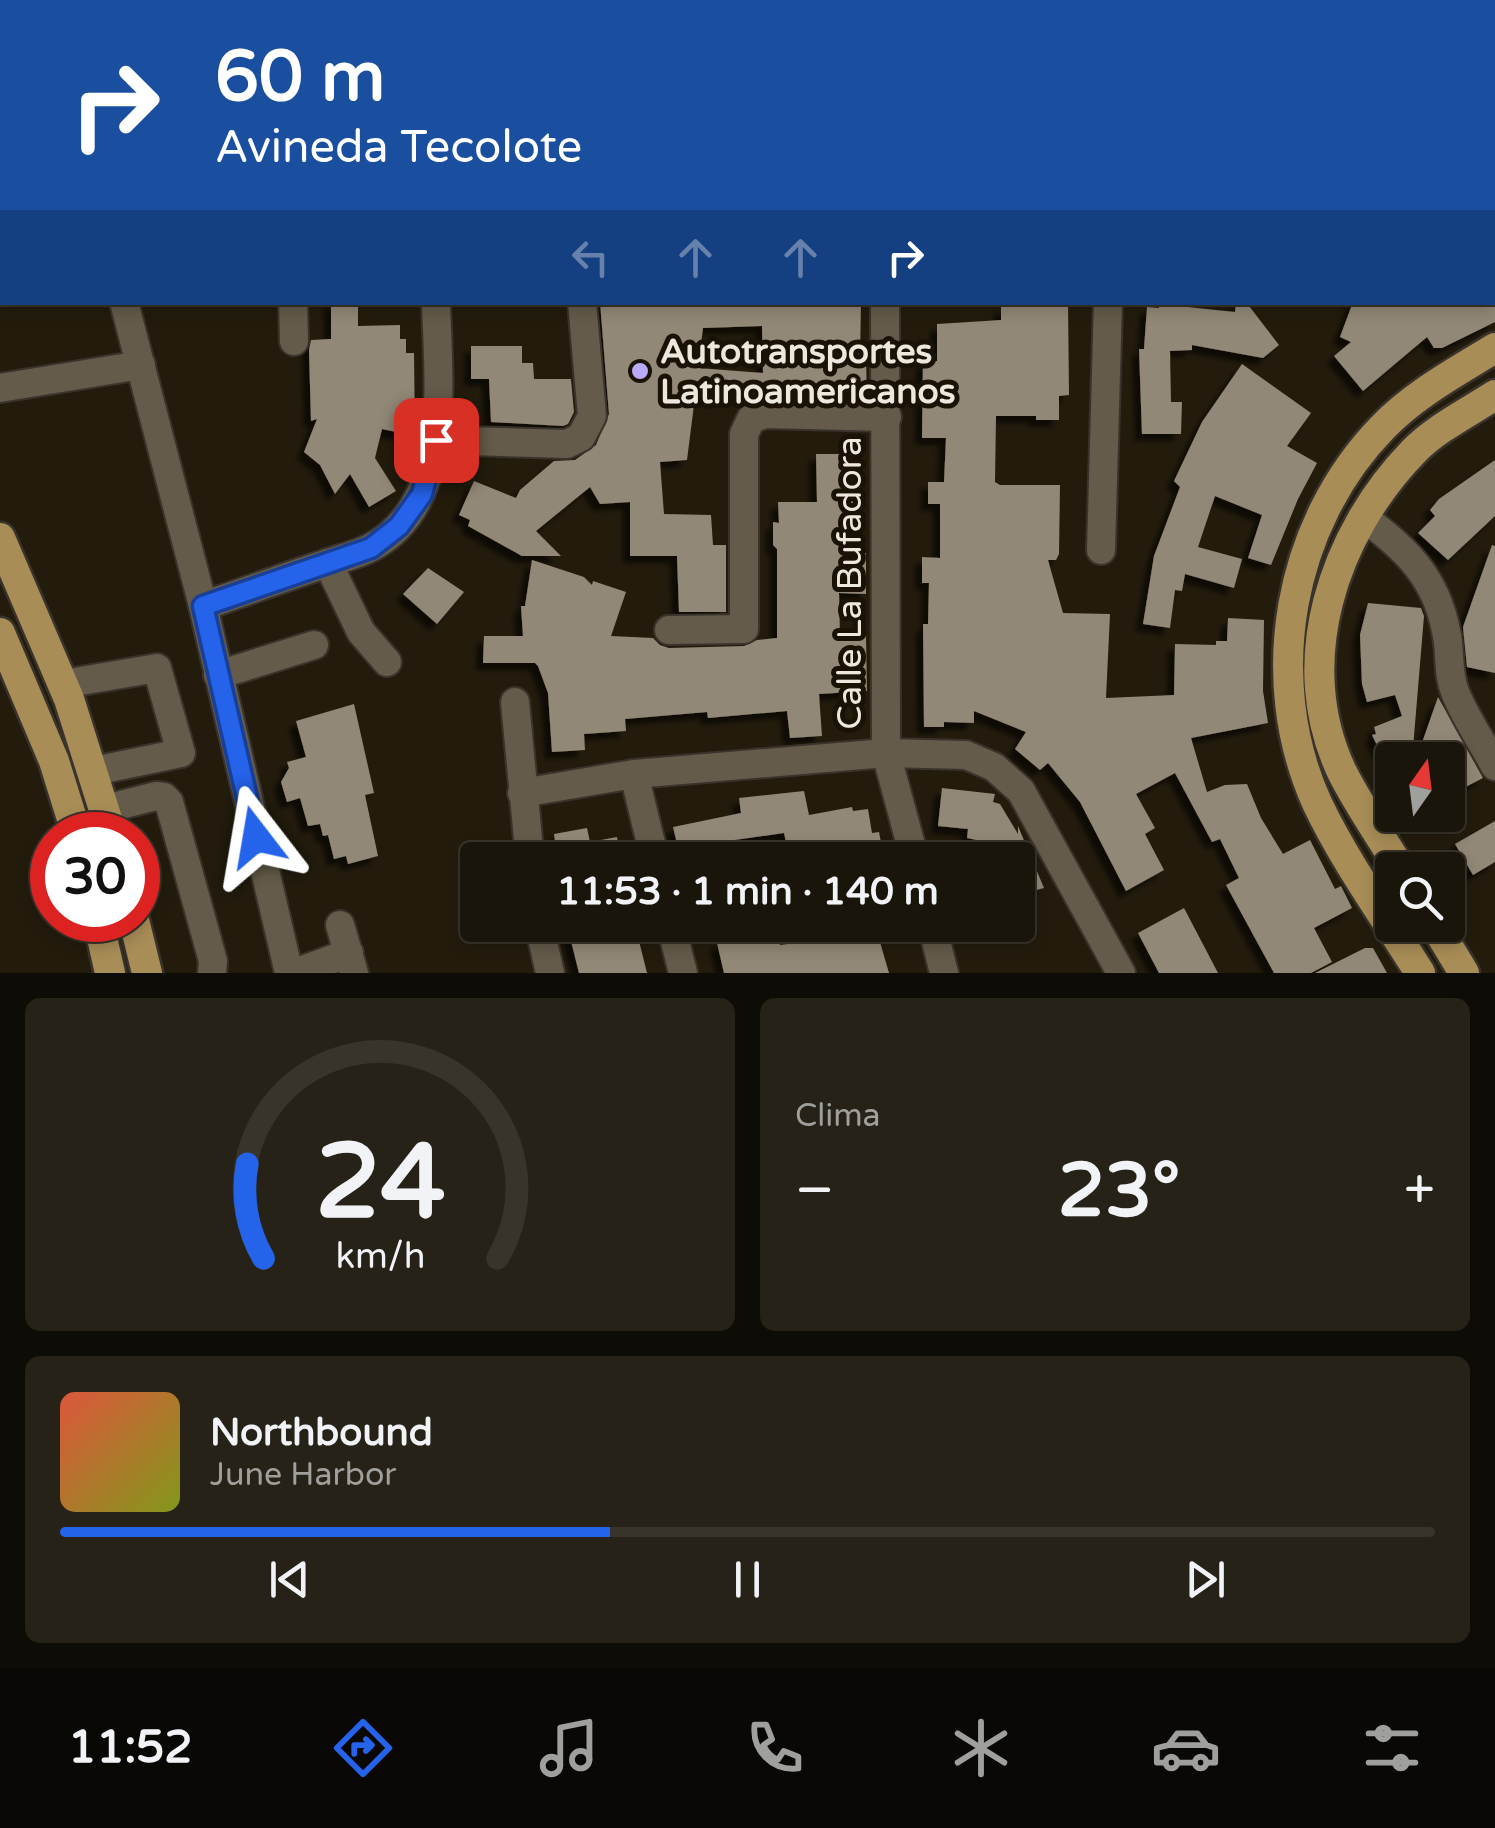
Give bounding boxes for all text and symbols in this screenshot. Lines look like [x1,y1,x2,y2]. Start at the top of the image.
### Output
text: 60 m [215,36,385,120]
icon: right [50,40,180,170]
text: Avineda Tecolote [215,121,582,175]
icon: left [563,230,618,285]
icon: ahead [668,230,723,285]
icon: ahead [773,230,828,285]
icon: right [878,230,933,285]
place label: Autotransportes Latinoamericanos [660,331,956,413]
marker: Autotransportes Latinoamericanos [629,360,651,382]
pin [394,398,479,483]
icon: arrive [409,413,464,468]
street label: Calle La Bufadora [829,436,871,730]
north arrow [1375,742,1465,832]
map controls [1375,742,1465,942]
position arrow [204,785,308,889]
speed limit sign: 30 [30,812,160,942]
button: search [1375,852,1465,942]
text: 11:53 · 1 min · 140 m [556,869,939,915]
text: Clima [795,1097,881,1135]
text: 24 [315,1121,445,1246]
text: 23° [1058,1146,1180,1236]
text: − [795,1158,834,1224]
text: + [1404,1158,1435,1224]
text: km/h [335,1235,425,1278]
text: Northbound [210,1410,433,1456]
text: June Harbor [210,1456,397,1494]
icon: previous [262,1552,317,1607]
icon: pause [720,1552,775,1607]
icon: next [1178,1552,1233,1607]
icon: directions [328,1713,398,1783]
icon: music [534,1713,604,1783]
icon: phone [740,1713,810,1783]
icon: climate [946,1713,1016,1783]
icon: car [1151,1713,1221,1783]
icon: filters [1357,1713,1427,1783]
text: 11:52 [68,1721,193,1775]

